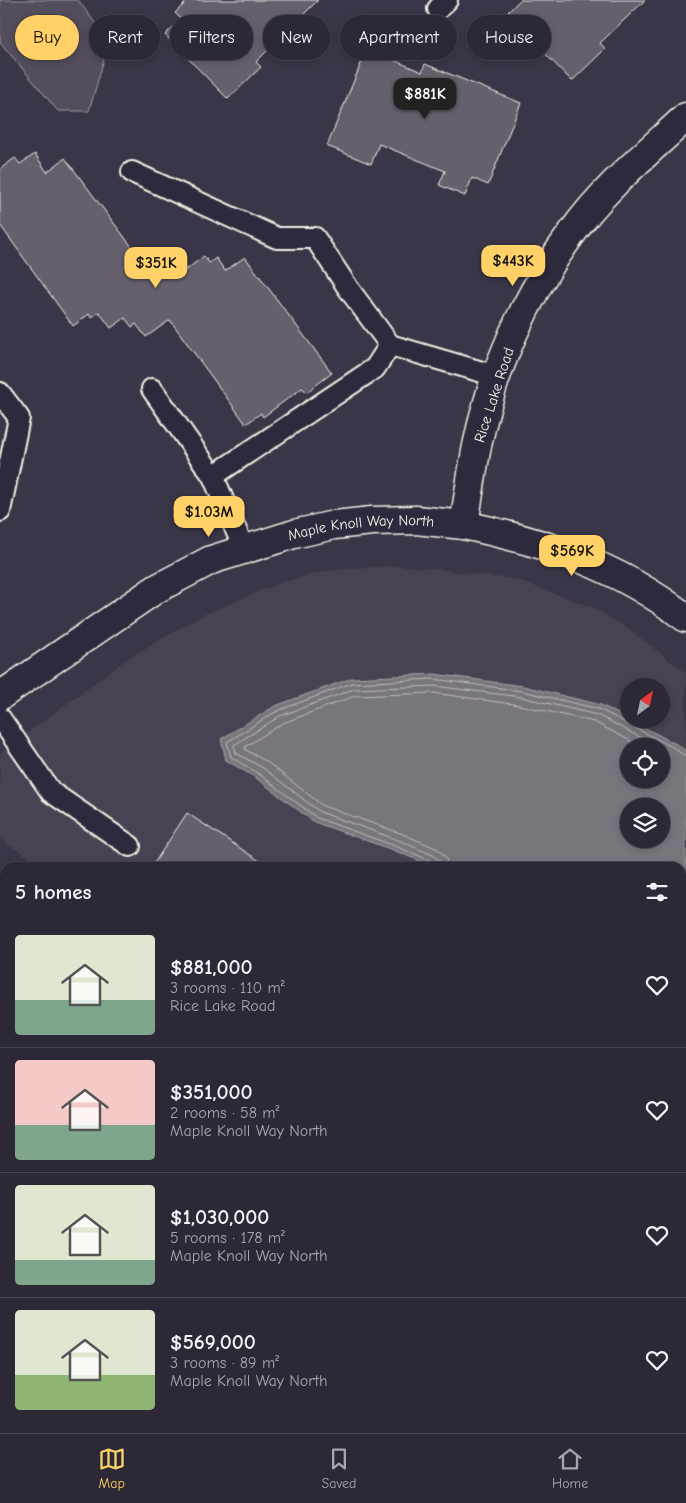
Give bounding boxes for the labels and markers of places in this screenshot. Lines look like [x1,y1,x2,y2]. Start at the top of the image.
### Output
pin: $881K [390,78,460,120]
pin: $443K [478,244,548,287]
pin: $351K [121,246,191,289]
pin: $1.03M [168,496,250,538]
pin: $569K [537,534,607,577]

